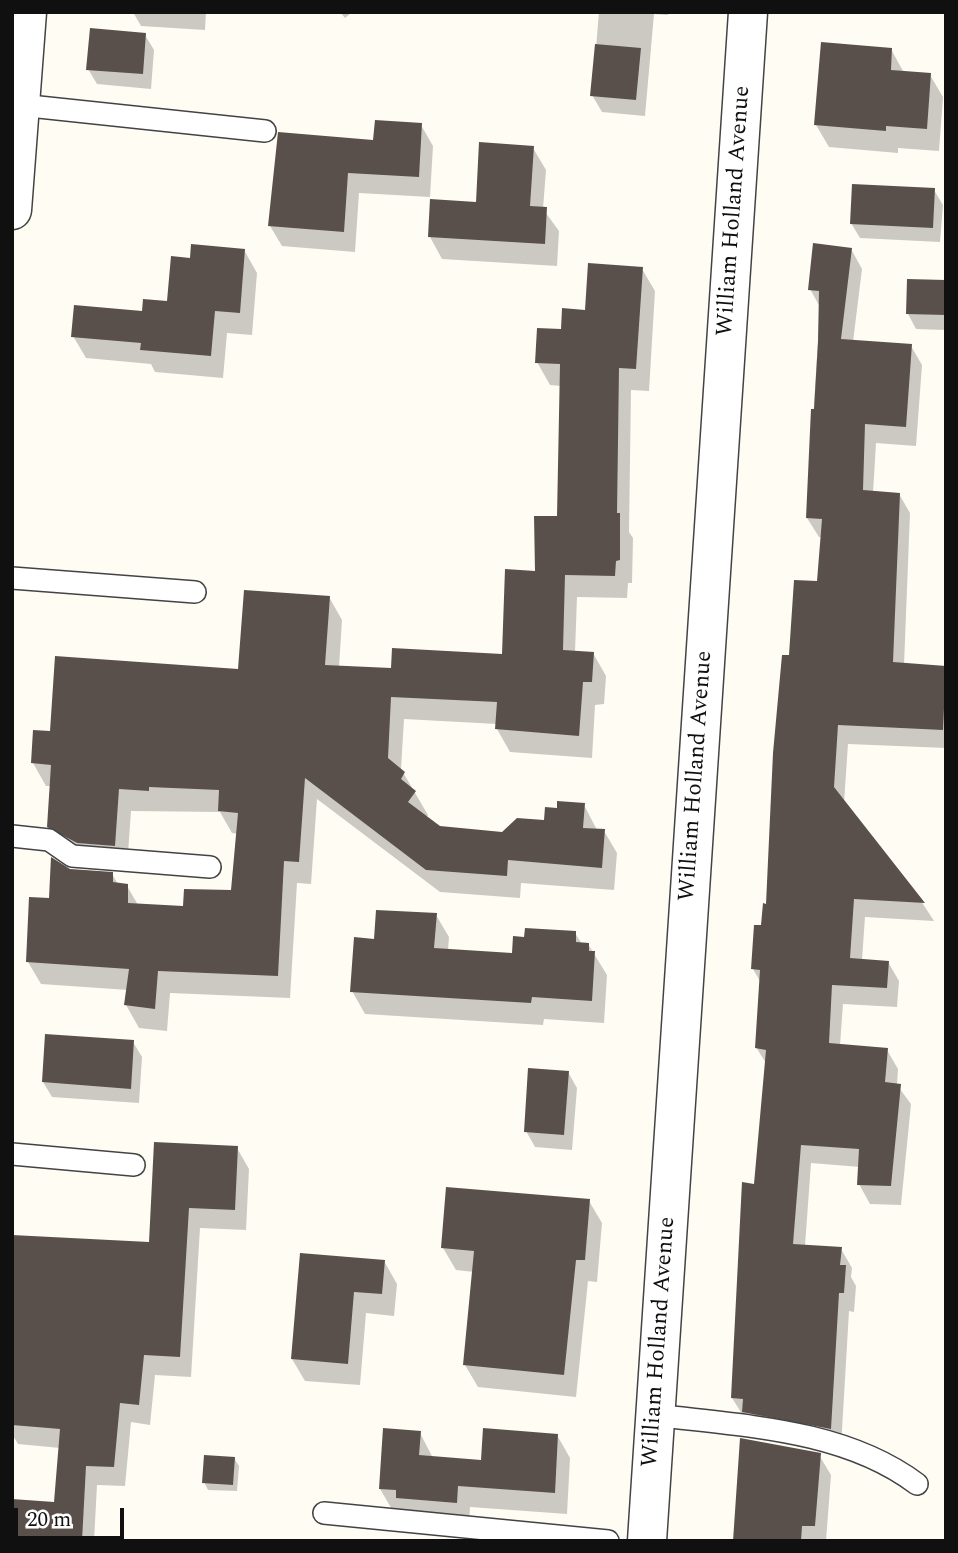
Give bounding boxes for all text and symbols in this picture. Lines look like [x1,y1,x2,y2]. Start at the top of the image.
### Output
street label: William Holland Avenue [712,85,758,337]
street label: William Holland Avenue [674,650,720,902]
street label: William Holland Avenue [637,1216,683,1468]
scale bar [18,1494,128,1538]
text: 20 m [27,1504,71,1536]

